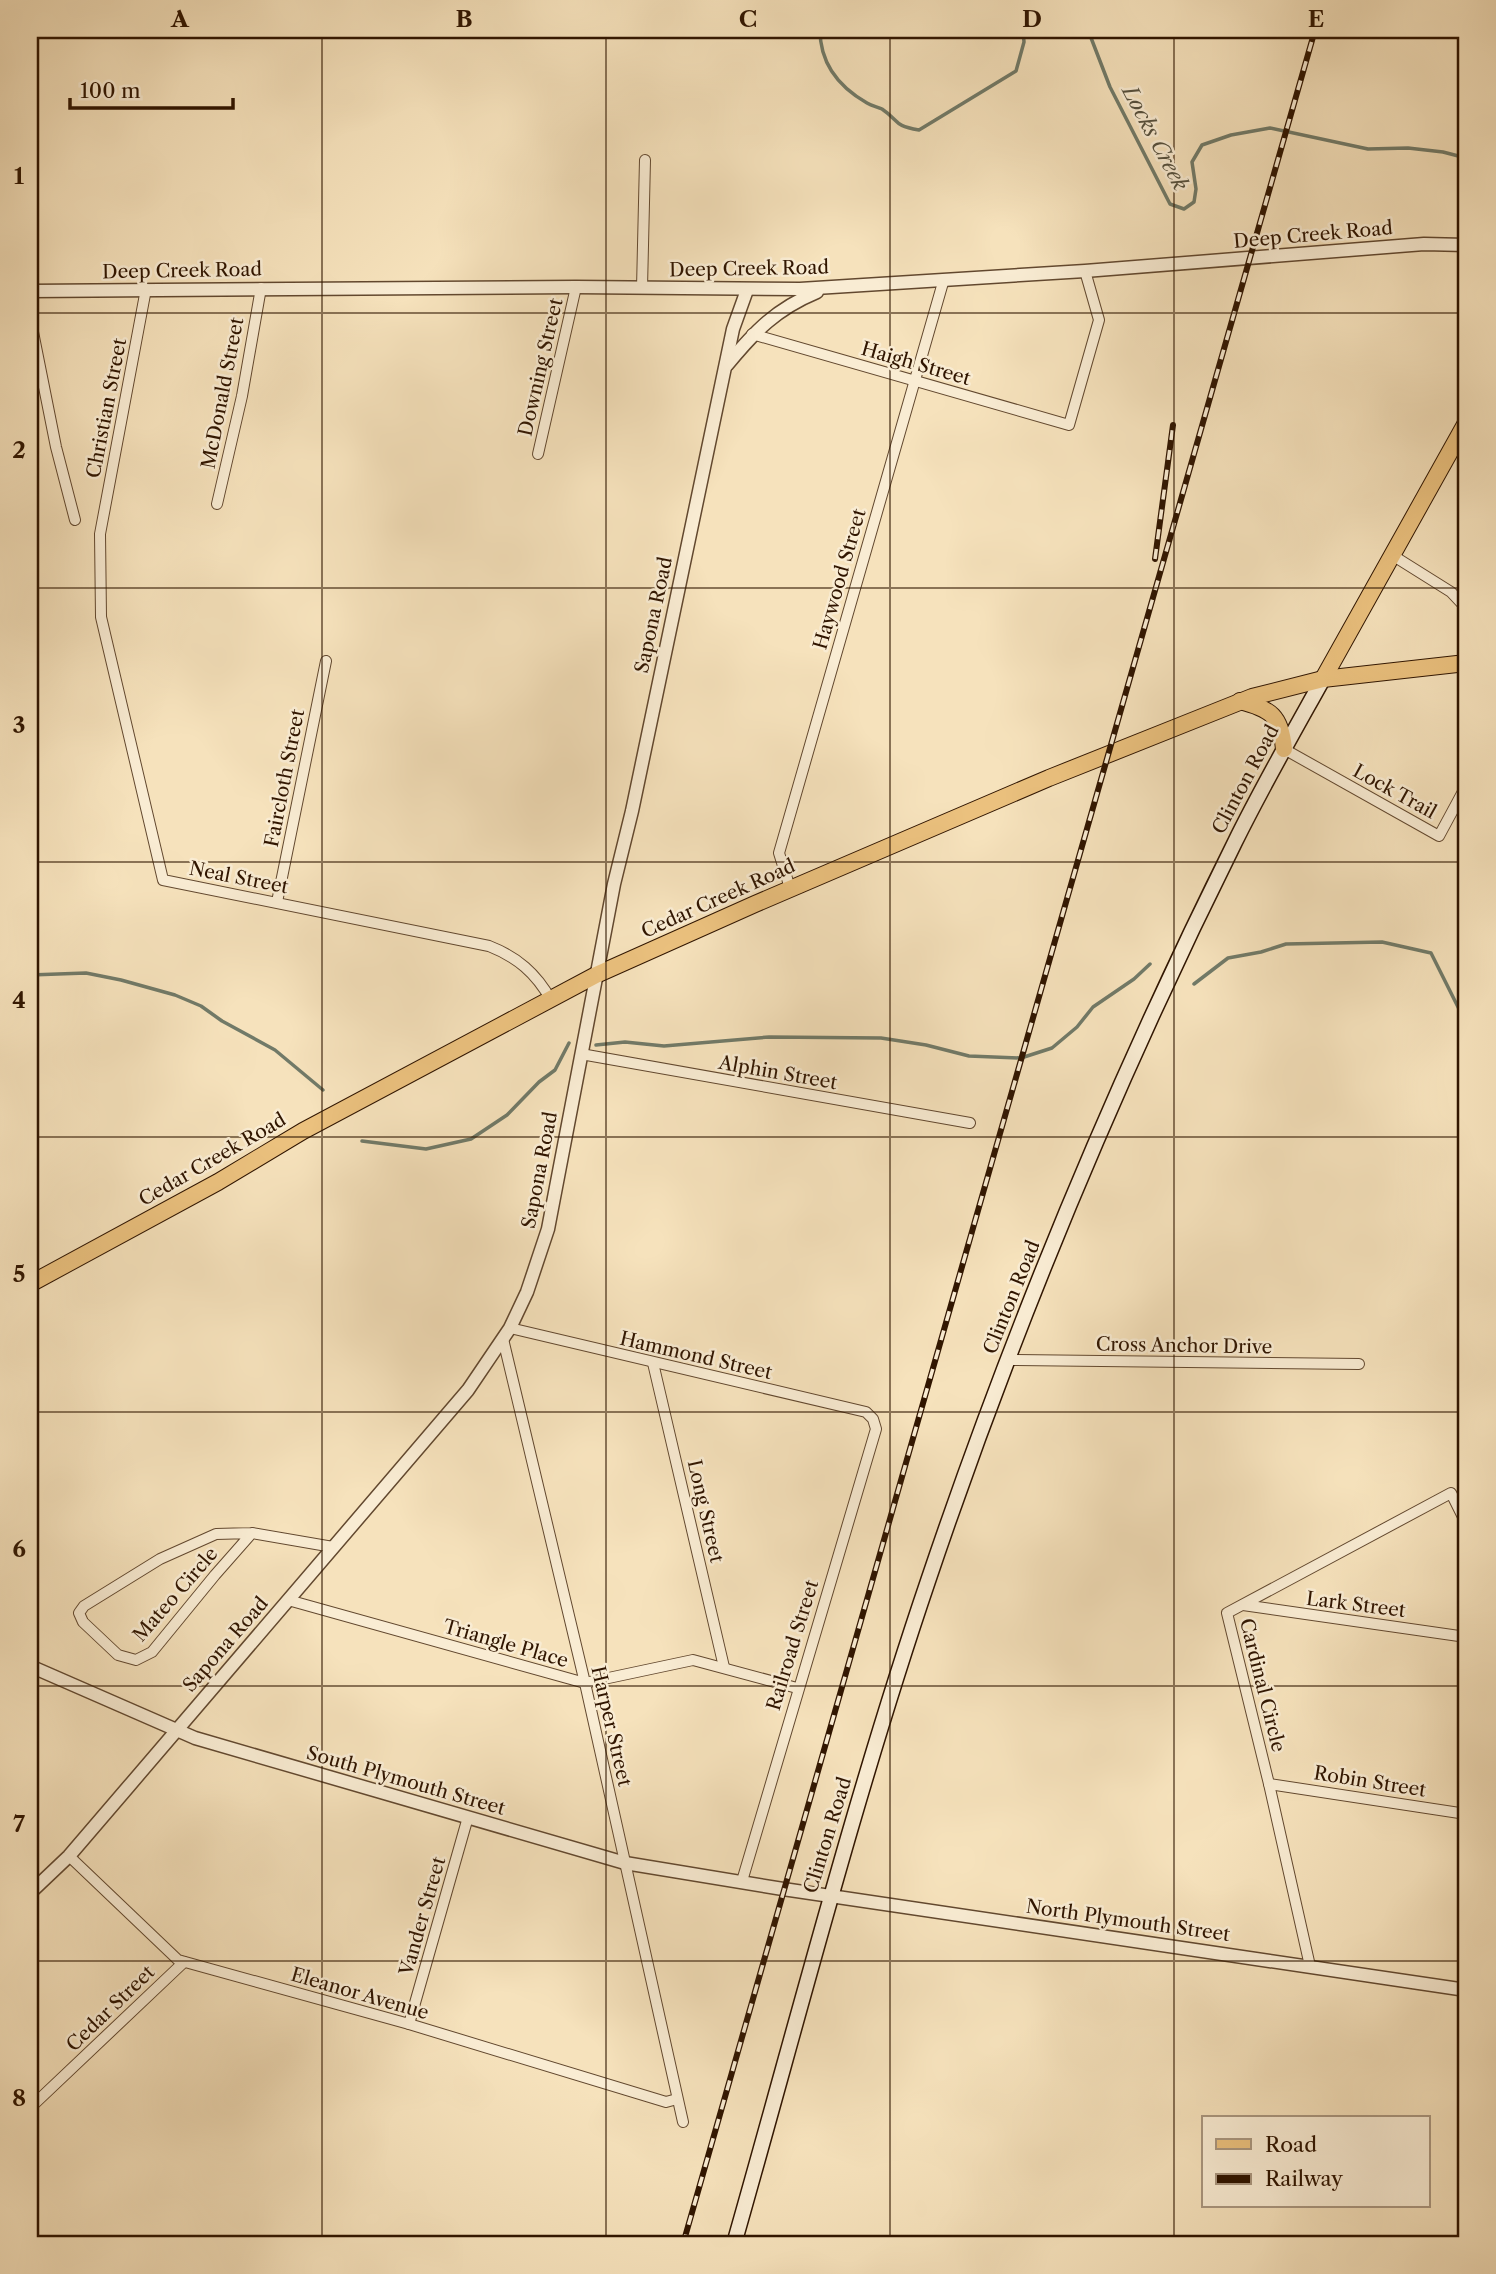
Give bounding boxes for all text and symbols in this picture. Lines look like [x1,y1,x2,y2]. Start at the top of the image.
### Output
text: A [170,5,190,33]
text: B [455,5,473,33]
text: C [739,5,757,33]
text: D [1022,5,1042,33]
text: E [1308,5,1324,33]
scale bar [70,66,233,110]
text: 100 m [80,78,141,103]
water label: Locks Creek [1116,79,1194,195]
text: 1 [14,162,25,190]
street label: Deep Creek Road [1232,216,1394,253]
street label: Deep Creek Road [669,256,830,281]
street label: Deep Creek Road [102,258,263,283]
street label: Downing Street [513,296,568,438]
street label: McDonald Street [197,315,249,471]
street label: Christian Street [82,336,131,480]
street label: Haigh Street [858,337,974,390]
text: 2 [12,436,26,464]
street label: Haywood Street [808,506,871,652]
street label: Sapona Road [630,554,677,675]
street label: Faircloth Street [260,707,309,849]
text: 3 [13,711,26,739]
street label: Clinton Road [1207,720,1284,838]
street label: Lock Trail [1349,759,1441,824]
street label: Cedar Creek Road [638,854,799,943]
street label: Neal Street [187,857,291,898]
text: 4 [12,986,26,1014]
street label: Alphin Street [716,1051,839,1094]
street label: Cedar Creek Road [135,1108,290,1211]
street label: Sapona Road [517,1109,562,1230]
street label: Clinton Road [978,1237,1045,1357]
text: 5 [13,1260,25,1288]
street label: Hammond Street [618,1327,775,1384]
street label: Cross Anchor Drive [1096,1332,1272,1359]
street label: Long Street [683,1457,729,1565]
text: 6 [12,1535,26,1563]
street label: Mateo Circle [128,1542,223,1646]
street label: Railroad Street [762,1577,823,1713]
street label: Lark Street [1305,1587,1407,1622]
street label: Sapona Road [178,1592,273,1697]
street label: Triangle Place [441,1615,571,1672]
street label: Cardinal Circle [1235,1616,1290,1754]
street label: Harper Street [586,1664,637,1789]
street label: South Plymouth Street [304,1741,508,1820]
street label: Robin Street [1312,1761,1428,1802]
street label: Clinton Road [799,1774,856,1896]
text: 7 [13,1810,25,1838]
street label: Vander Street [394,1854,451,1979]
street label: North Plymouth Street [1024,1895,1232,1946]
street label: Cedar Street [62,1960,159,2056]
street label: Eleanor Avenue [288,1963,431,2024]
text: 8 [12,2084,26,2112]
legend [1202,2116,1430,2208]
text: Road [1265,2132,1317,2157]
text: Railway [1265,2166,1343,2191]

